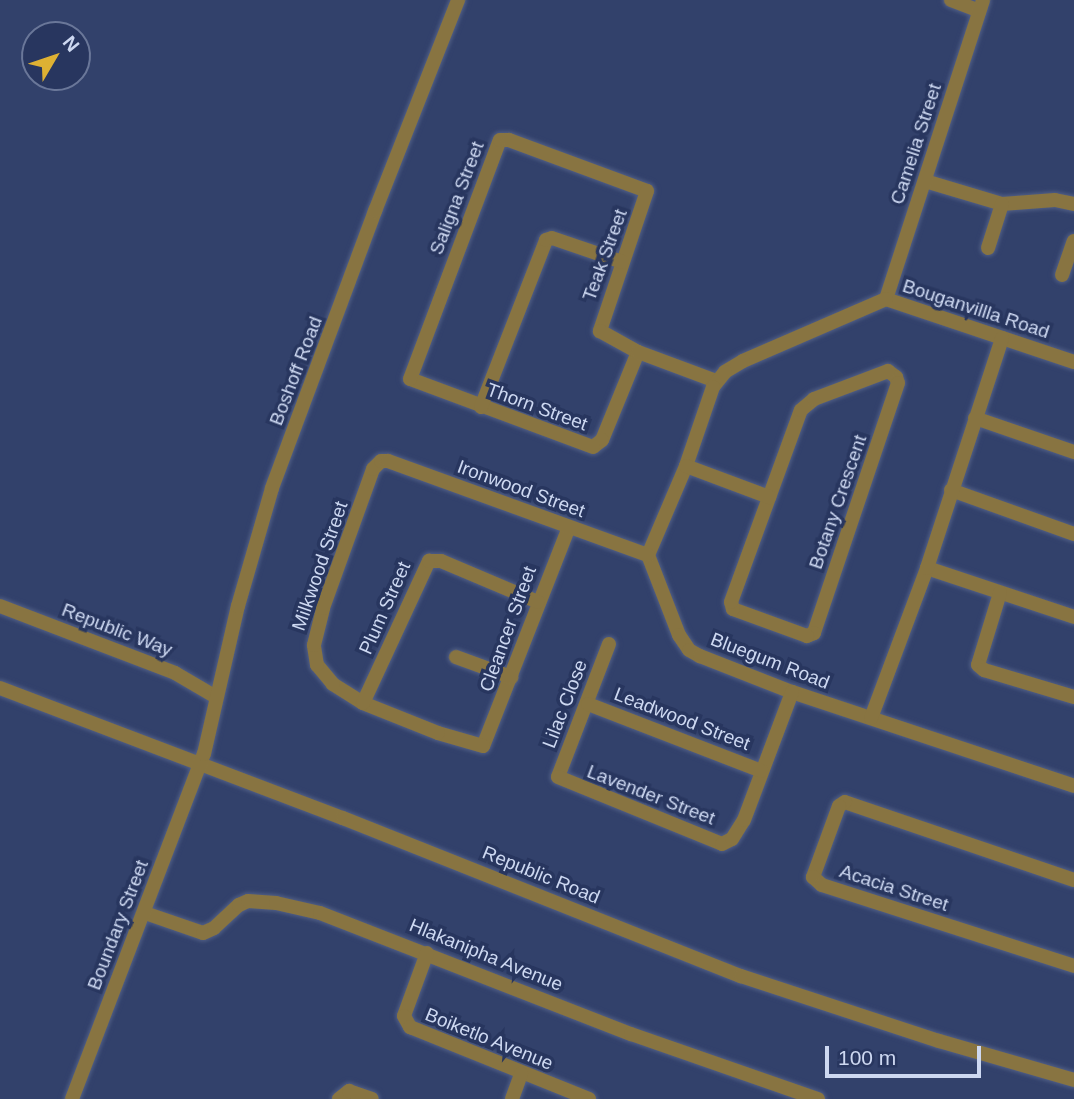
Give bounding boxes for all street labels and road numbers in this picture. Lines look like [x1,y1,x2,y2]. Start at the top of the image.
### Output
street label: Camelia Street [886,81,946,207]
street label: Saligna Street [425,138,489,258]
street label: Teak Street [578,206,632,304]
street label: Bouganvillla Road [900,274,1052,344]
street label: Boshoff Road [265,313,327,429]
street label: Thorn Street [483,378,591,436]
street label: Botany Crescent [804,432,872,572]
street label: Ironwood Street [454,455,588,523]
street label: Milkwood Street [287,498,353,634]
street label: Plum Street [354,558,416,658]
street label: Cleancer Street [475,563,541,695]
street label: Republic Way [59,598,175,662]
street label: Bluegum Road [707,628,833,694]
street label: Lilac Close [538,657,592,751]
street label: Leadwood Street [611,683,753,755]
street label: Lavender Street [584,760,718,830]
street label: Republic Road [479,841,603,909]
street label: Boundary Street [83,857,153,993]
street label: Acacia Street [837,860,951,916]
street label: Hlakanipha Avenue [405,914,567,996]
street label: Boiketlo Avenue [421,1003,557,1075]

